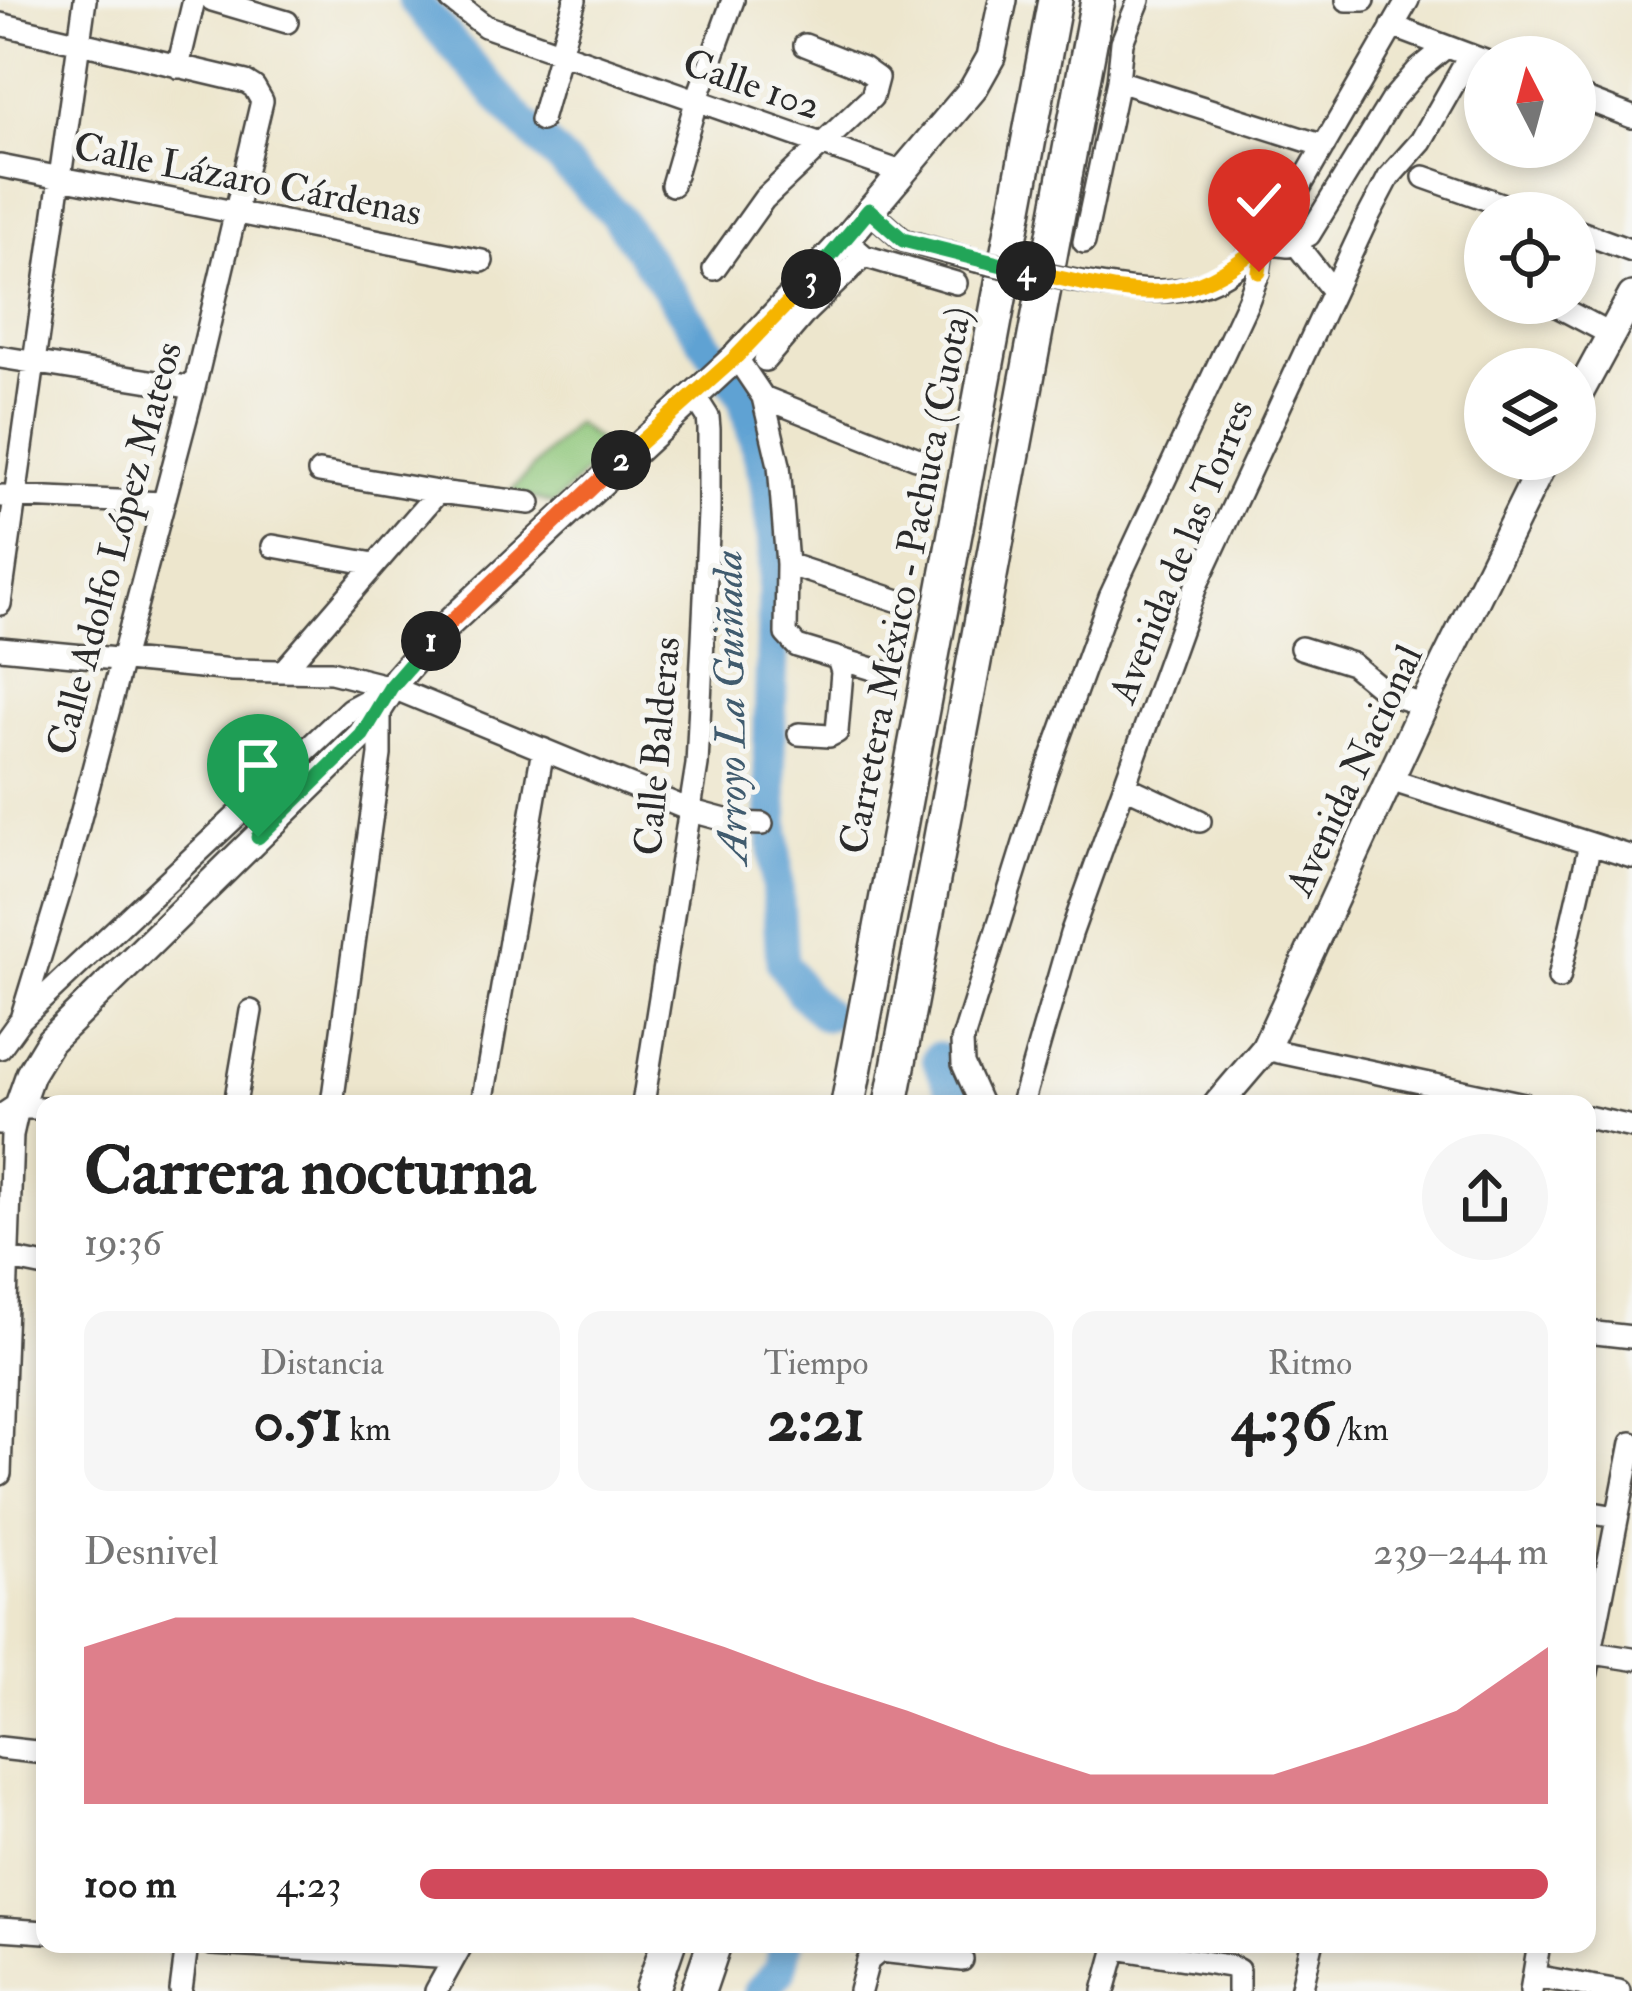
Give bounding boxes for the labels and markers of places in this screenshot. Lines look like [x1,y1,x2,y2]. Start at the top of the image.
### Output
pin [1208,149,1310,272]
pin: 4 [996,241,1056,301]
pin: 3 [781,249,841,309]
pin: 2 [591,430,651,490]
pin: 1 [401,611,461,671]
pin [207,714,309,837]

